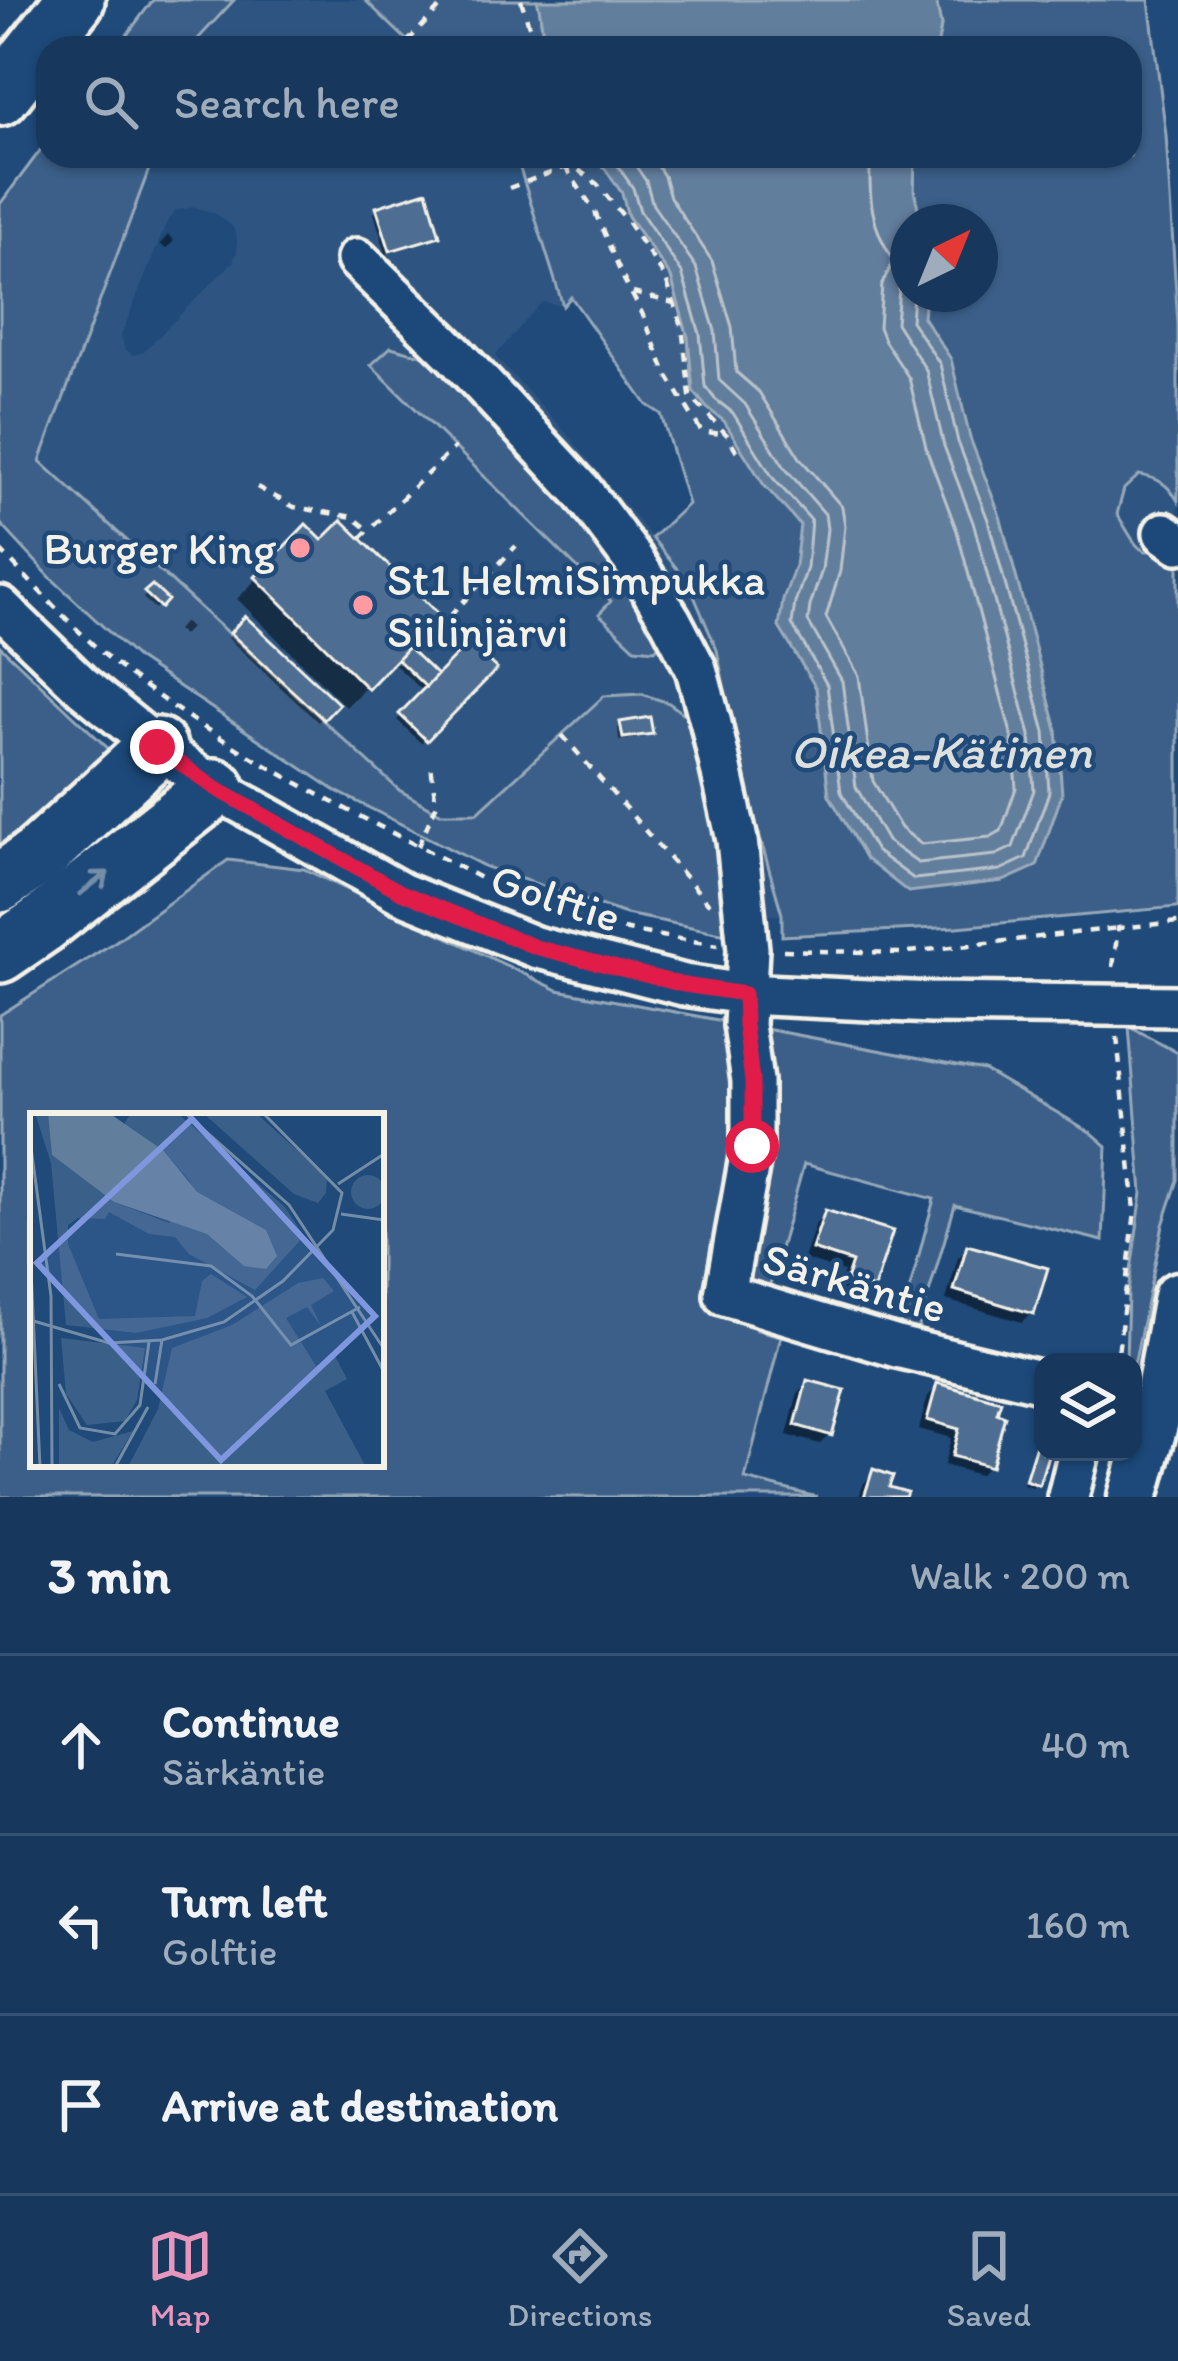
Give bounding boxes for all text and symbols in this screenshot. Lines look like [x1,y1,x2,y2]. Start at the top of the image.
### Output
search box [36,36,1142,168]
icon: search [78,69,144,135]
text: Search here [174,75,400,129]
north arrow [890,204,998,312]
place label: Burger King [43,521,276,575]
marker: Burger King [287,535,313,561]
place label: St1 HelmiSimpukka Siilinjärvi [387,552,765,658]
marker: St1 HelmiSimpukka Siilinjärvi [350,592,376,618]
route end [130,720,184,774]
water label: Oikea-Kätinen [790,722,1092,780]
street label: Golftie [484,851,628,943]
one-way arrow [78,870,110,897]
inset map [30,1113,384,1467]
route start [725,1119,779,1173]
street label: Särkäntie [757,1230,953,1334]
map controls [1034,1353,1142,1461]
button: layers [1034,1353,1142,1461]
text: 3 min [48,1545,170,1606]
text: Walk · 200 m [910,1552,1130,1599]
text: Continue [162,1694,340,1748]
icon: ahead [48,1712,114,1778]
text: 40 m [1041,1721,1130,1768]
text: Särkäntie [162,1748,325,1795]
text: Turn left [162,1874,328,1928]
icon: left [48,1892,114,1958]
text: 160 m [1026,1901,1130,1948]
text: Golftie [162,1928,277,1975]
icon: arrive [48,2072,114,2138]
text: Arrive at destination [162,2078,558,2132]
tab: Map [147,2223,213,2334]
tab: Directions [507,2223,652,2334]
tab: Saved [947,2223,1031,2334]

